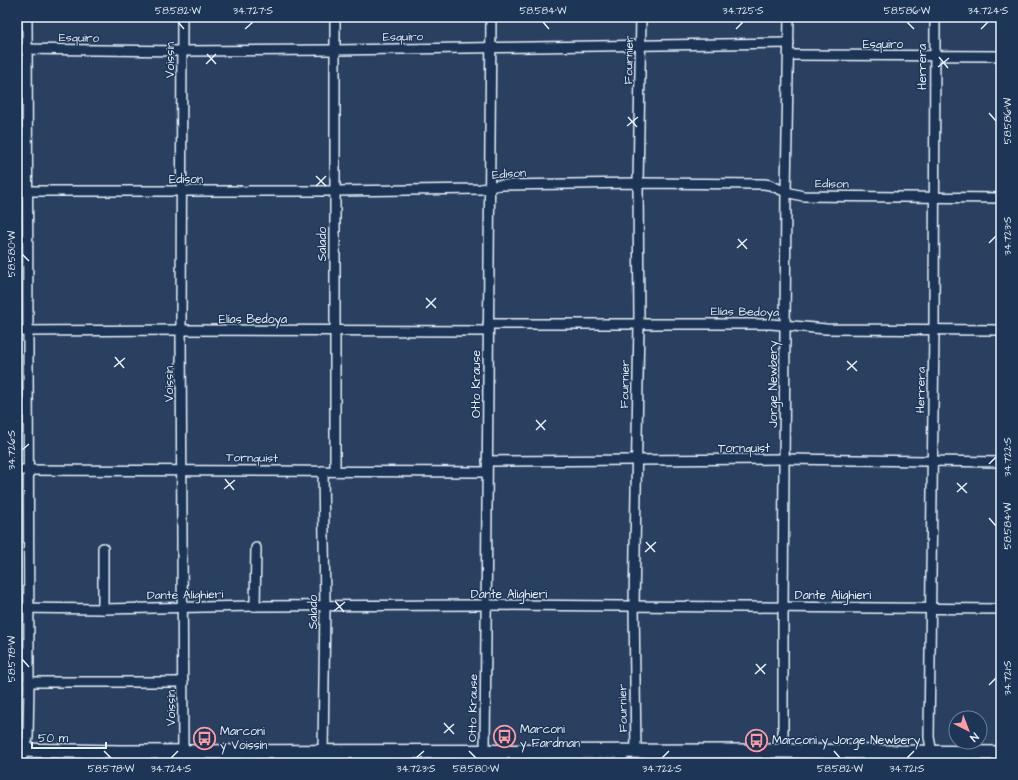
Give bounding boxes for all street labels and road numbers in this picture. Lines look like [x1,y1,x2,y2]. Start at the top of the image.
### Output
street label: Esquiro [383,28,424,46]
street label: Esquiro [59,29,100,47]
street label: Fournier [620,35,638,84]
street label: Esquiro [863,36,904,53]
street label: Voissin [162,42,179,78]
street label: Herrera [914,44,931,90]
street label: Edison [492,164,526,184]
street label: Edison [169,171,203,188]
street label: Edison [815,175,849,193]
street label: Salado [314,226,331,261]
street label: Elías Bedoya [711,303,779,322]
street label: Elías Bedoya [219,311,287,329]
street label: Jorge Newbery [765,340,783,428]
street label: Otto Krause [468,350,485,418]
street label: Fournier [616,359,634,408]
street label: Voissin [161,366,178,402]
street label: Herrera [912,367,930,413]
street label: Tornquist [718,440,770,457]
street label: Tornquist [226,449,278,467]
street label: Dante Alighieri [147,586,223,605]
street label: Dante Alighieri [471,586,547,604]
street label: Dante Alighieri [795,587,871,605]
street label: Salado [305,594,322,629]
street label: Otto Krause [464,673,482,742]
street label: Fournier [614,683,632,732]
street label: Voissin [163,690,180,726]

